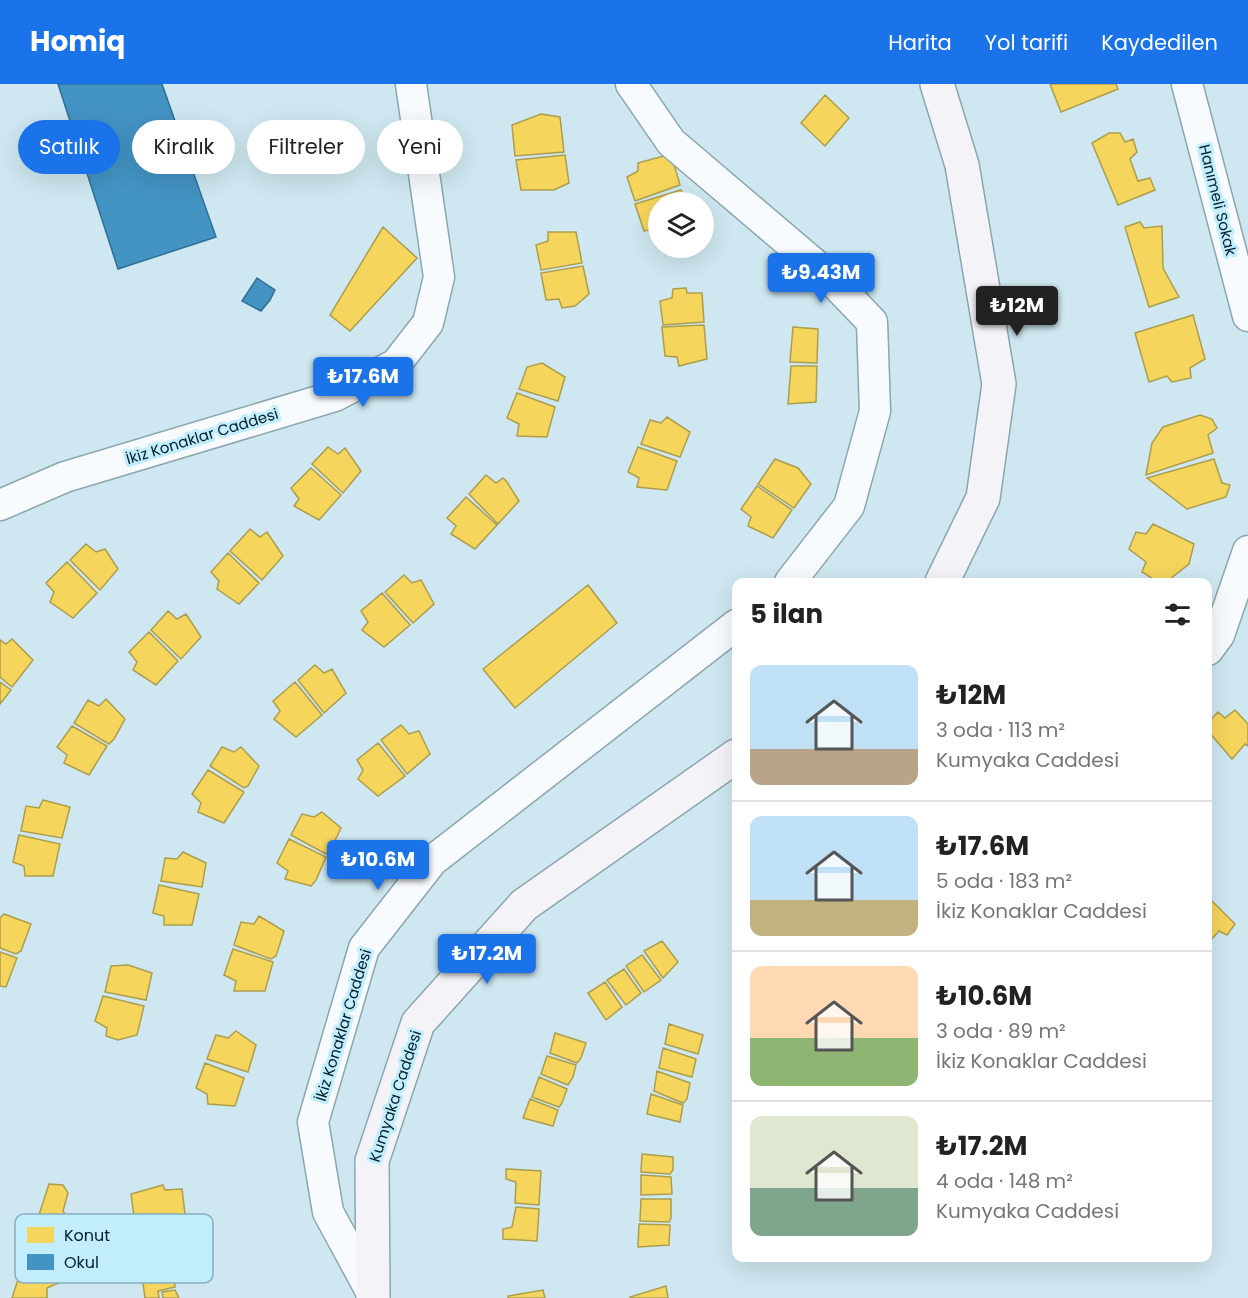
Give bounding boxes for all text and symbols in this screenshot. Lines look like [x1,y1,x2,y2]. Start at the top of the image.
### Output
text: Homiq [30,22,125,61]
text: Harita [888,28,952,57]
text: Yol tarifi [985,28,1068,57]
text: Kaydedilen [1101,28,1218,57]
chip: Satılık [18,120,120,174]
chip: Kiralık [132,120,235,174]
chip: Filtreler [247,120,365,174]
chip: Yeni [377,120,463,174]
street label: Hanımeli Sokak [1194,142,1242,258]
map controls [648,192,714,258]
button: layers [648,192,714,258]
pin: ₺9.43M [772,253,870,304]
text: ₺9.43M [782,258,860,286]
pin: ₺12M [981,286,1053,337]
text: ₺12M [990,291,1044,319]
pin: ₺17.6M [314,357,412,408]
text: ₺17.6M [327,362,399,390]
street label: İkiz Konaklar Caddesi [123,403,281,469]
text: 5 ilan [750,596,823,632]
icon: filters [1161,598,1194,631]
text: ₺12M [936,677,1006,713]
icon: home [798,689,870,761]
text: 3 oda · 113 m² [936,716,1065,744]
text: Kumyaka Caddesi [936,746,1119,774]
text: ₺17.6M [936,828,1029,864]
pin: ₺10.6M [329,840,427,891]
icon: home [798,840,870,912]
text: ₺10.6M [341,845,415,873]
text: 5 oda · 183 m² [936,867,1072,895]
text: İkiz Konaklar Caddesi [936,897,1147,925]
pin: ₺17.2M [438,934,536,985]
text: ₺17.2M [452,939,522,967]
street label: İkiz Konaklar Caddesi [310,946,376,1104]
text: ₺10.6M [936,978,1032,1014]
icon: home [798,990,870,1062]
text: 3 oda · 89 m² [936,1017,1066,1045]
street label: Kumyaka Caddesi [364,1027,426,1165]
text: İkiz Konaklar Caddesi [936,1047,1147,1075]
text: ₺17.2M [936,1128,1027,1164]
icon: home [798,1140,870,1212]
text: 4 oda · 148 m² [936,1167,1073,1195]
text: Kumyaka Caddesi [936,1197,1119,1225]
legend [15,1214,213,1283]
text: Konut [64,1224,110,1247]
text: Okul [64,1251,99,1274]

